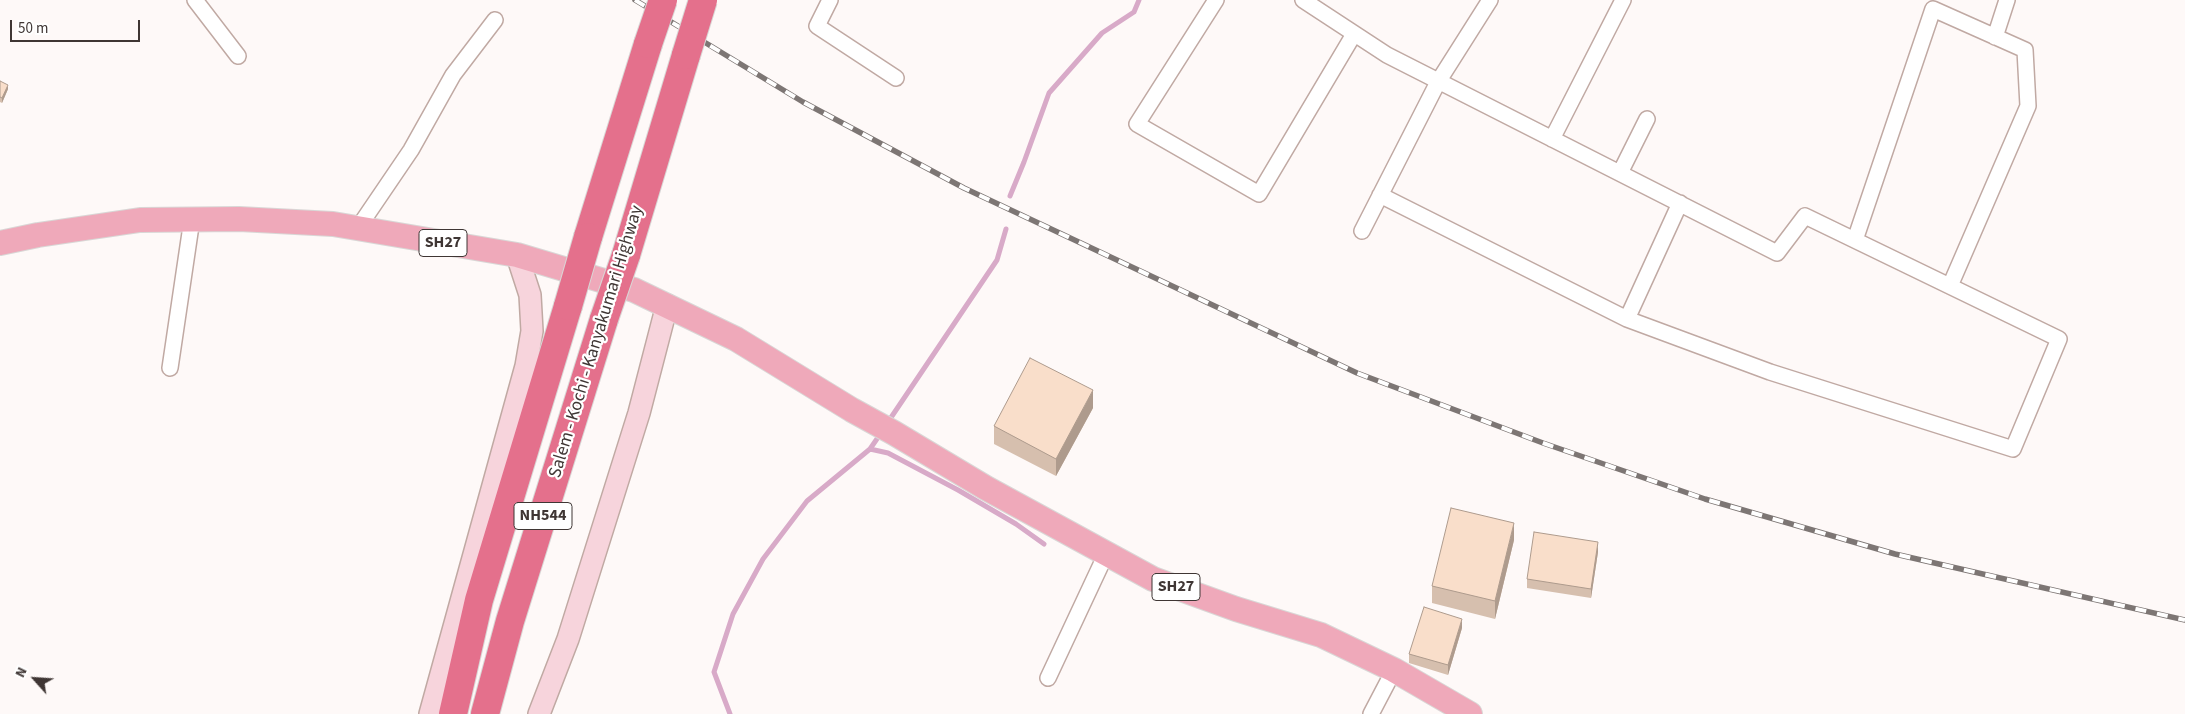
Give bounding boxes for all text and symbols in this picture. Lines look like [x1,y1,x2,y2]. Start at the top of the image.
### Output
scale bar [12,10,142,42]
text: 50 m [18,18,48,39]
street label: Salem - Kochi - Kanyakumari Highway [545,203,649,481]
road number: SH27 [419,230,467,256]
road number: NH544 [514,502,572,530]
road number: SH27 [1152,574,1200,600]
north arrow [10,654,60,704]
text: N [10,664,33,681]

